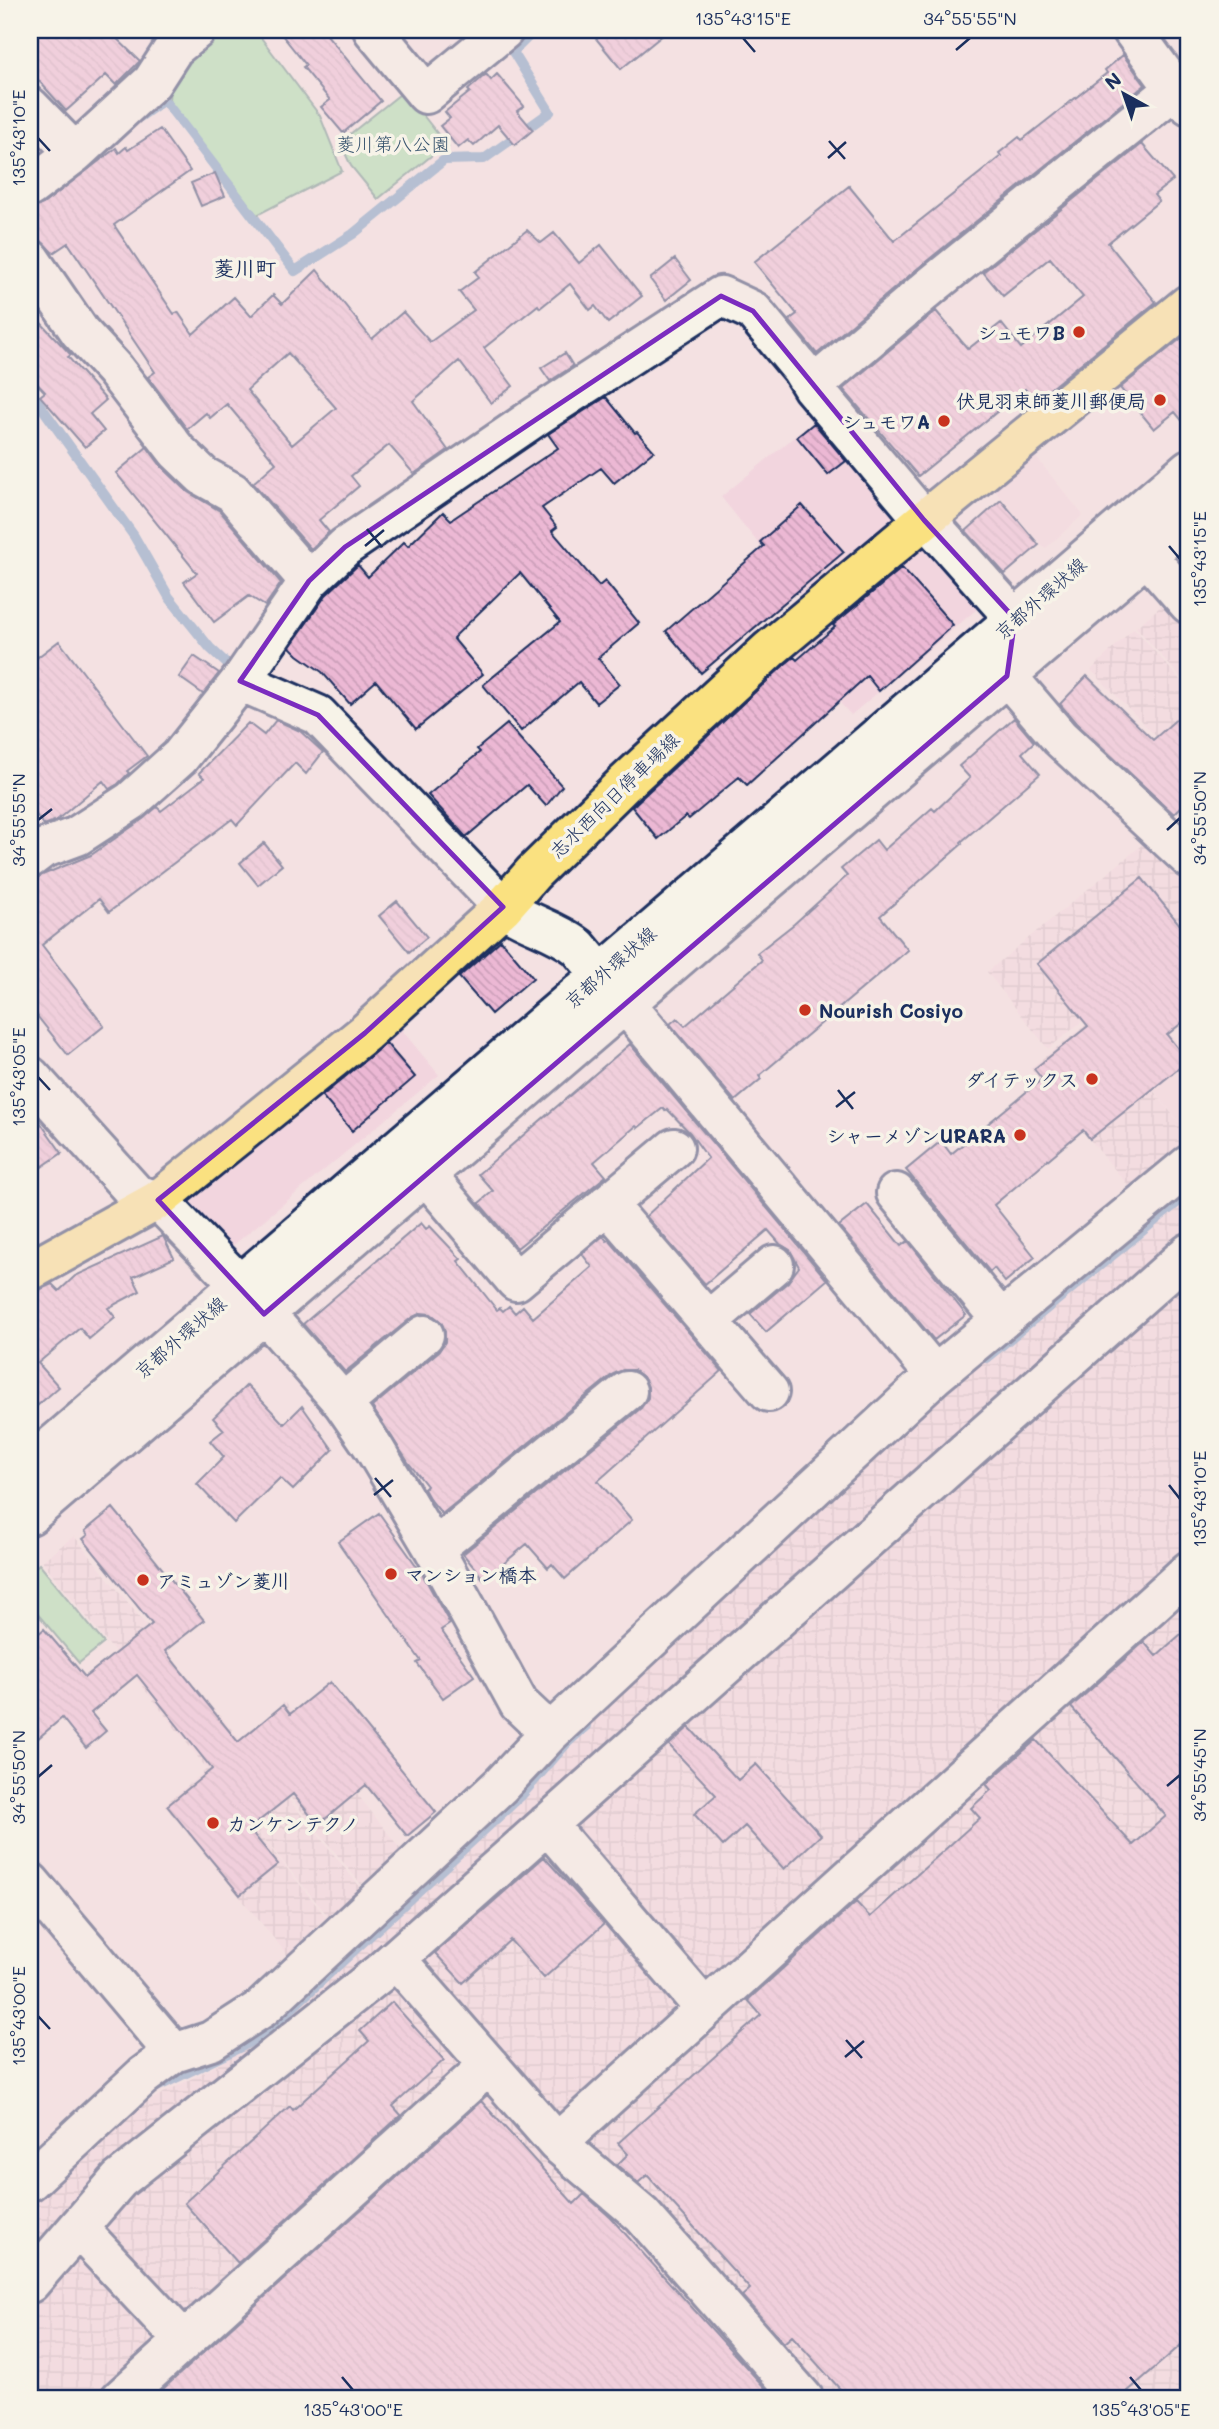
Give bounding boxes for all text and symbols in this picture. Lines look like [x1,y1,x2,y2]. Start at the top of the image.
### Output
text: 135°43'15"E [695,6,791,30]
text: 34°55'55"N [923,6,1017,30]
north arrow [1090,60,1160,130]
text: N [1099,66,1126,95]
text: 135°43'10"E [6,90,30,186]
park label: 菱川第八公園 [336,131,450,156]
district label: 菱川町 [214,254,277,281]
place label: シュモワB [978,320,1065,345]
marker: シュモワB [1071,324,1087,340]
place label: 伏見羽束師菱川郵便局 [956,388,1146,413]
marker: 伏見羽束師菱川郵便局 [1152,392,1168,408]
place label: シュモワA [842,409,930,434]
marker: シュモワA [936,413,952,429]
text: 135°43'15"E [1187,511,1211,607]
street label: 京都外環状線 [989,551,1091,645]
street label: 志水西向日停車場線 [544,727,684,863]
text: 34°55'50"N [1187,771,1211,865]
text: 34°55'55"N [6,773,30,867]
street label: 京都外環状線 [559,920,661,1014]
place label: Nourish Cosiyo [819,998,963,1023]
marker: Nourish Cosiyo [797,1002,813,1018]
text: 135°43'05"E [6,1027,30,1127]
place label: ダイテックス [966,1067,1078,1092]
marker: ダイテックス [1084,1071,1100,1087]
place label: シャーメゾンURARA [827,1123,1006,1148]
marker: シャーメゾンURARA [1012,1127,1028,1143]
street label: 京都外環状線 [129,1290,231,1384]
text: 135°43'10"E [1187,1451,1211,1547]
place label: マンション橋本 [405,1562,536,1587]
marker: マンション橋本 [383,1566,399,1582]
place label: アミュゾン菱川 [157,1568,290,1593]
marker: アミュゾン菱川 [135,1572,151,1588]
text: 34°55'45"N [1187,1728,1211,1822]
text: 34°55'50"N [6,1730,30,1824]
place label: カンケンテクノ [227,1811,359,1836]
marker: カンケンテクノ [205,1815,221,1831]
text: 135°43'00"E [6,1966,30,2066]
text: 135°43'00"E [303,2397,403,2421]
text: 135°43'05"E [1091,2397,1191,2421]

